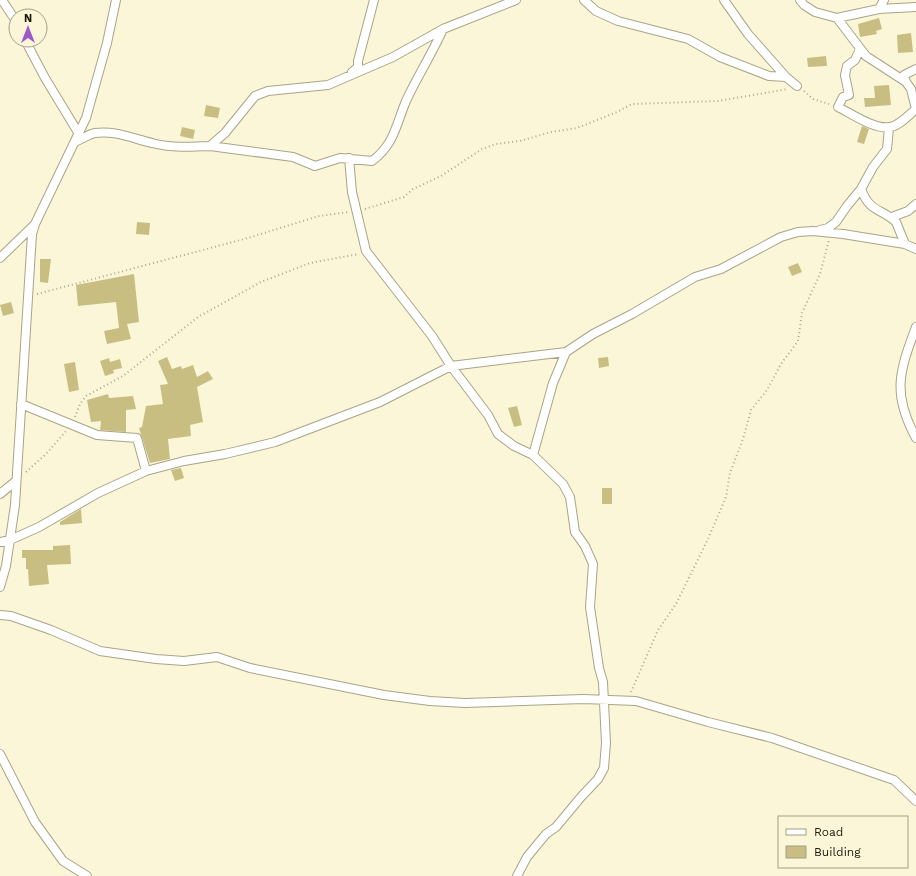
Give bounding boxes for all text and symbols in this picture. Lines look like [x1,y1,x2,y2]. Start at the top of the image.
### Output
north arrow [8,8,48,48]
text: N [24,12,32,25]
legend [778,816,908,868]
text: Road [814,825,843,839]
text: Building [814,845,861,859]

